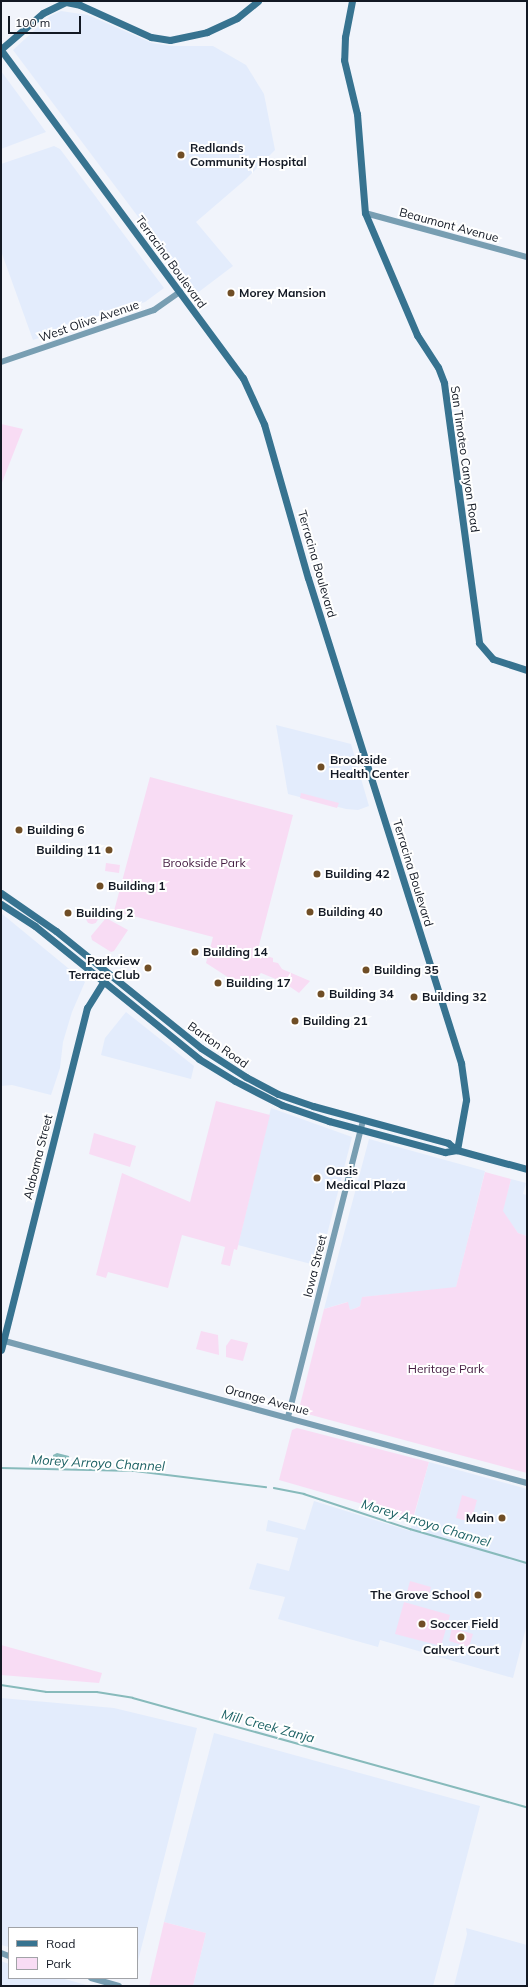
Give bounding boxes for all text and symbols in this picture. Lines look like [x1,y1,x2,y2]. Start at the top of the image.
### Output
scale bar [10,8,83,34]
text: 100 m [15,15,50,30]
place label: Redlands Community Hospital [190,141,307,169]
marker: Redlands Community Hospital [175,149,187,161]
street label: Beaumont Avenue [398,205,500,245]
street label: Terracina Boulevard [133,213,209,311]
place label: Morey Mansion [239,286,326,300]
marker: Morey Mansion [226,288,236,298]
street label: West Olive Avenue [37,297,141,345]
street label: San Timoteo Canyon Road [448,385,482,533]
street label: Terracina Boulevard [295,509,339,619]
place label: Brookside Health Center [330,753,409,781]
marker: Brookside Health Center [315,761,327,773]
street label: Terracina Boulevard [390,818,436,928]
place label: Building 6 [27,823,84,837]
marker: Building 6 [14,825,24,835]
place label: Building 11 [36,843,101,857]
marker: Building 11 [104,845,114,855]
park label: Brookside Park [162,856,246,870]
place label: Building 42 [325,867,390,881]
marker: Building 42 [312,869,322,879]
place label: Building 1 [108,879,165,893]
marker: Building 1 [95,881,105,891]
place label: Building 40 [318,905,383,919]
place label: Building 2 [76,906,133,920]
marker: Building 40 [305,907,315,917]
marker: Building 2 [63,908,73,918]
place label: Building 14 [203,945,268,959]
marker: Building 14 [190,947,200,957]
place label: Parkview Terrace Club [68,954,140,982]
marker: Parkview Terrace Club [143,963,153,973]
place label: Building 35 [374,963,439,977]
marker: Building 35 [361,965,371,975]
place label: Building 17 [226,976,291,990]
marker: Building 17 [213,978,223,988]
place label: Building 34 [329,987,394,1001]
marker: Building 34 [316,989,326,999]
place label: Building 32 [422,990,487,1004]
marker: Building 32 [409,992,419,1002]
place label: Building 21 [303,1014,368,1028]
marker: Building 21 [290,1016,300,1026]
street label: Barton Road [185,1019,251,1071]
street label: Alabama Street [20,1113,56,1201]
place label: Oasis Medical Plaza [326,1164,406,1192]
marker: Oasis Medical Plaza [311,1172,323,1184]
street label: Iowa Street [300,1233,330,1299]
park label: Heritage Park [408,1362,484,1376]
street label: Orange Avenue [223,1382,311,1418]
water label: Morey Arroyo Channel [31,1452,165,1474]
water label: Morey Arroyo Channel [360,1496,492,1550]
place label: Main [466,1511,494,1525]
marker: Main [497,1513,507,1523]
place label: The Grove School [370,1588,470,1602]
marker: The Grove School [473,1590,483,1600]
place label: Soccer Field [430,1617,498,1631]
marker: Soccer Field [417,1619,427,1629]
marker: Calvert Court [456,1632,466,1642]
place label: Calvert Court [423,1643,499,1657]
water label: Mill Creek Zanja [220,1706,316,1746]
legend [8,1927,138,1979]
text: Road [46,1936,75,1951]
text: Park [46,1956,71,1971]

